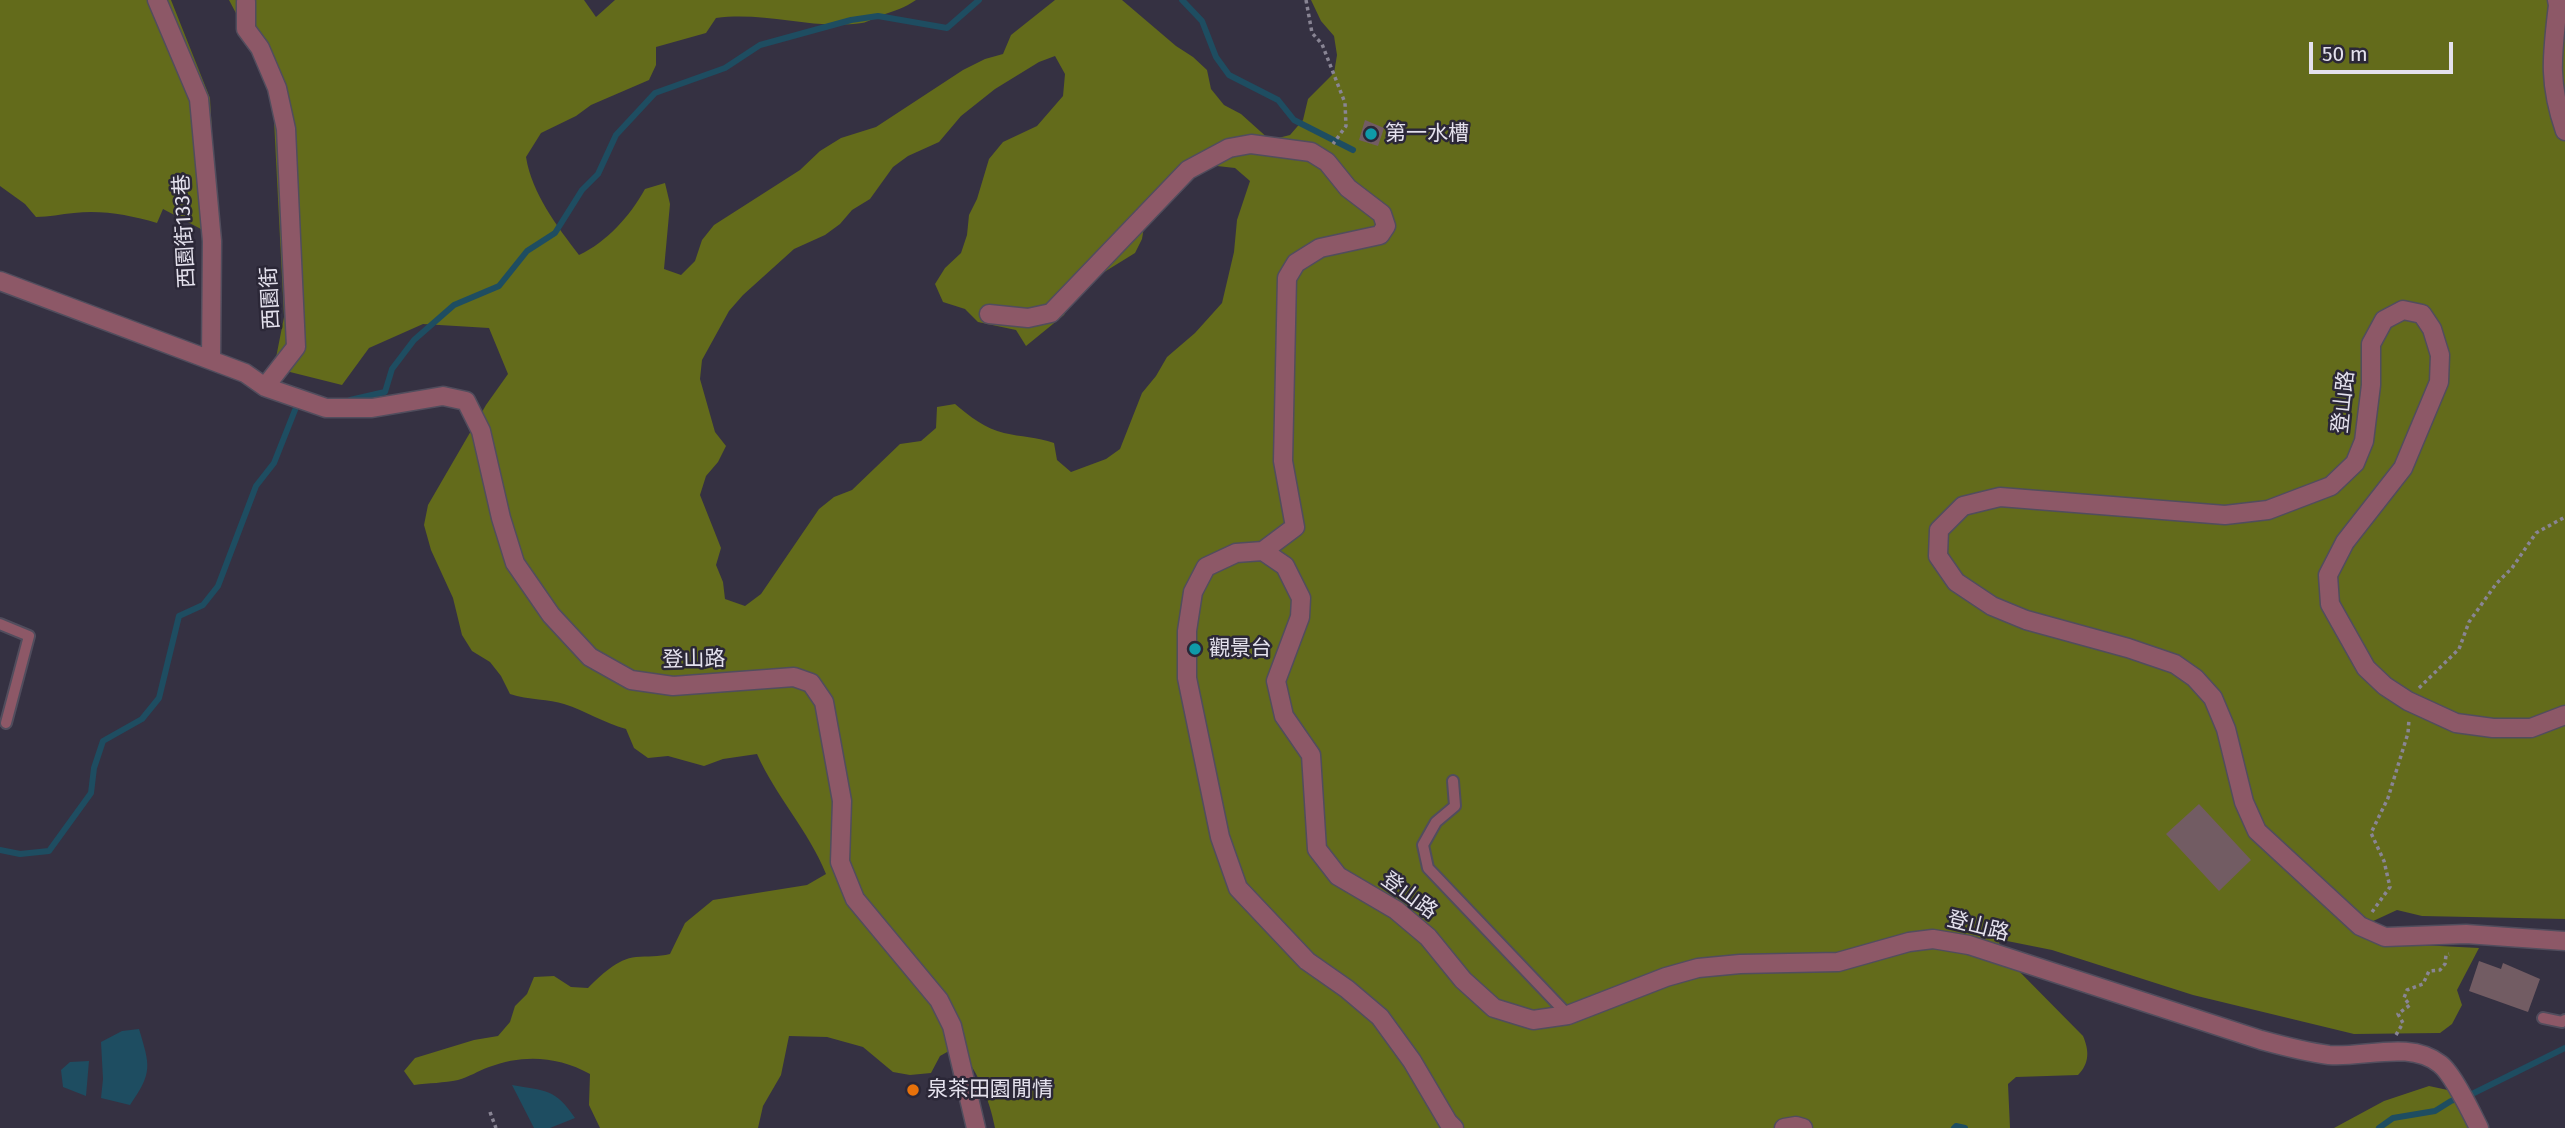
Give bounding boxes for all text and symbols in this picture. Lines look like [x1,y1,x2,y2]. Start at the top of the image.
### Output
scale bar [2313,28,2456,72]
text: 50 m [2322,41,2368,67]
place label: 第一水槽 [1385,121,1469,147]
marker: 第一水槽 [1363,126,1379,142]
street label: 西園街133巷 [169,173,201,289]
street label: 西園街 [257,266,285,330]
street label: 登山路 [2328,369,2360,435]
place label: 觀景台 [1209,636,1272,662]
marker: 觀景台 [1187,641,1203,657]
street label: 登山路 [662,647,726,673]
street label: 登山路 [1376,867,1442,925]
street label: 登山路 [1944,907,2012,947]
place label: 泉茶田園閒情 [927,1077,1053,1103]
marker: 泉茶田園閒情 [905,1082,921,1098]

